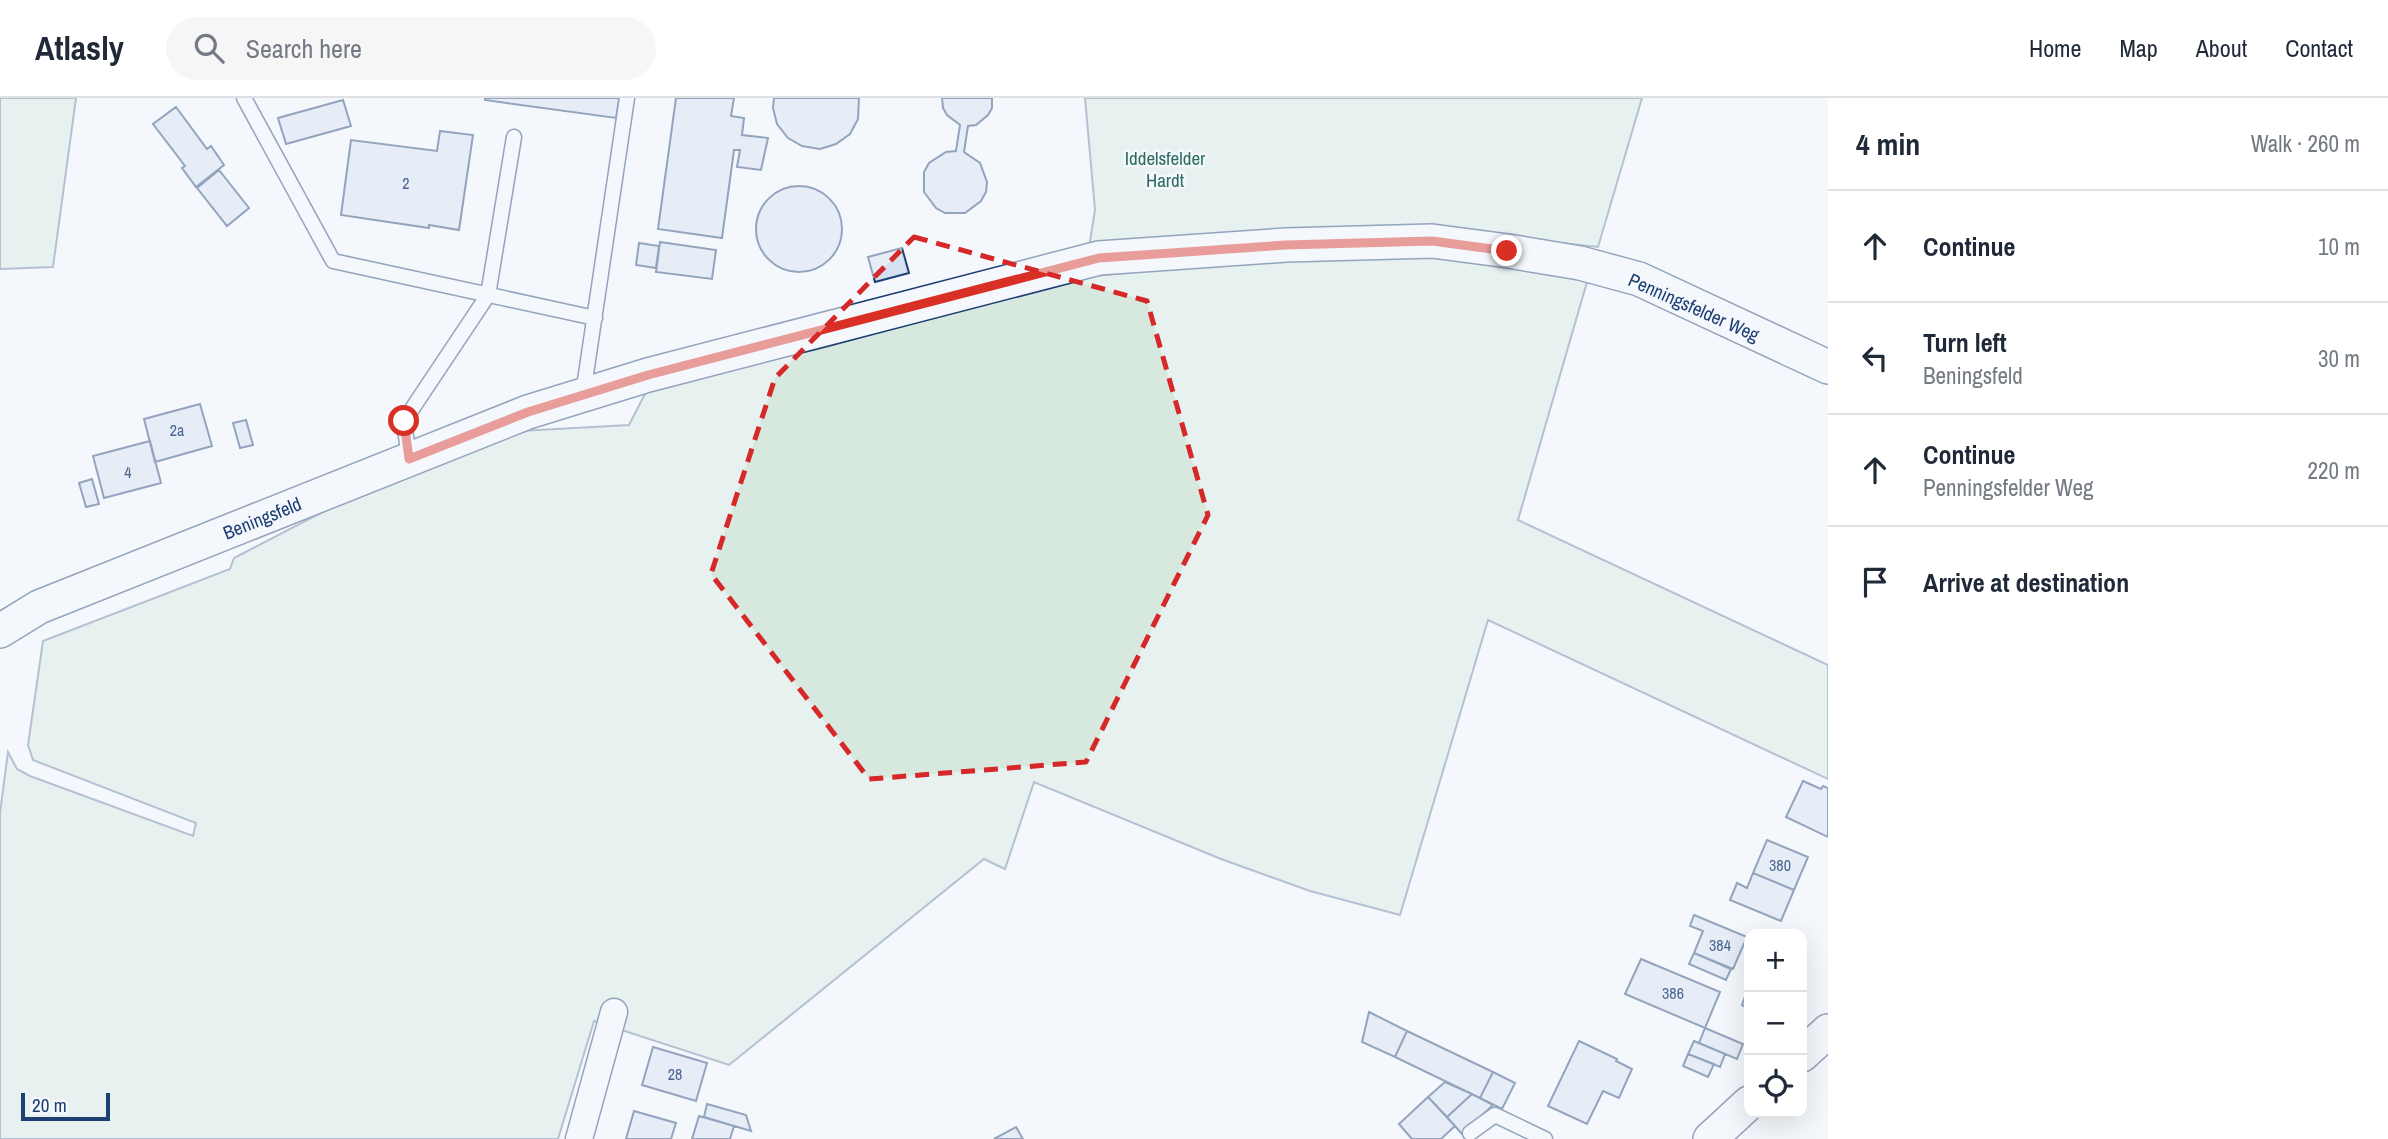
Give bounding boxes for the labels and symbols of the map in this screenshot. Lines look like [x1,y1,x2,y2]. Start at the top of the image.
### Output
park label: Iddelsfelder Hardt [1125,145,1206,193]
house number: 2 [402,172,410,194]
route end [1491,235,1522,266]
street label: Penningsfelder Weg [1624,266,1764,348]
route start [388,405,419,436]
house number: 2a [170,419,185,441]
house number: 4 [124,461,132,483]
street label: Beningsfeld [219,491,305,545]
house number: 380 [1769,854,1791,876]
house number: 384 [1709,934,1731,956]
house number: 386 [1662,982,1684,1004]
house number: 28 [668,1063,682,1085]
scale bar [21,1090,110,1122]

